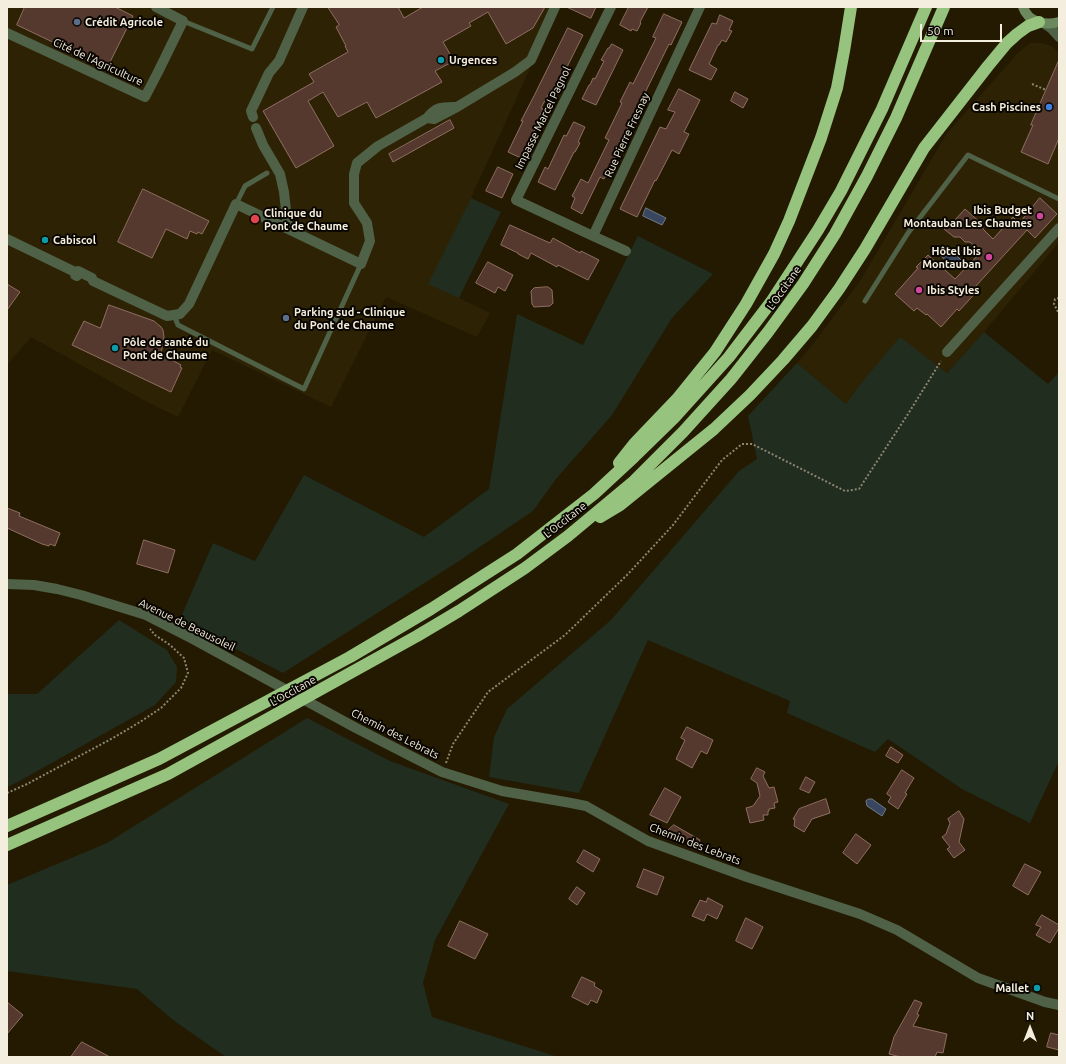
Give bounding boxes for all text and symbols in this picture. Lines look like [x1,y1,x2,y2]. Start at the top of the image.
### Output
place label: Crédit Agricole [85,15,163,29]
scale bar [922,16,1004,42]
marker: Crédit Agricole [72,17,82,27]
text: 50 m [927,24,954,37]
street label: Cité de l'Agriculture [51,35,145,89]
place label: Urgences [449,53,497,67]
marker: Urgences [436,55,446,65]
street label: Impasse Marcel Pagnol [512,65,574,171]
street label: Rue Pierre Fresnay [602,91,652,179]
place label: Cash Piscines [972,100,1041,114]
marker: Cash Piscines [1044,102,1054,112]
place label: Ibis Budget Montauban Les Chaumes [904,203,1032,229]
place label: Clinique du Pont de Chaume [264,206,348,232]
marker: Ibis Budget Montauban Les Chaumes [1035,211,1045,221]
marker: Clinique du Pont de Chaume [249,213,261,225]
place label: Cabiscol [53,233,96,247]
marker: Cabiscol [40,235,50,245]
place label: Hôtel Ibis Montauban [922,244,981,270]
marker: Hôtel Ibis Montauban [984,252,994,262]
street label: L'Occitane [764,263,804,313]
place label: Ibis Styles [927,283,980,297]
marker: Ibis Styles [914,285,924,295]
place label: Parking sud - Clinique du Pont de Chaume [294,305,405,331]
marker: Parking sud - Clinique du Pont de Chaume [281,313,291,323]
place label: Pôle de santé du Pont de Chaume [123,335,208,361]
marker: Pôle de santé du Pont de Chaume [110,343,120,353]
street label: L'Occitane [541,499,589,541]
street label: Avenue de Beausoleil [137,596,237,654]
street label: L'Occitane [268,673,318,709]
street label: Chemin des Lebrats [349,706,441,762]
street label: Chemin des Lebrats [647,820,743,868]
place label: Mallet [995,981,1029,995]
marker: Mallet [1032,983,1042,993]
north arrow [1010,1008,1050,1048]
text: N [1026,1010,1034,1022]

